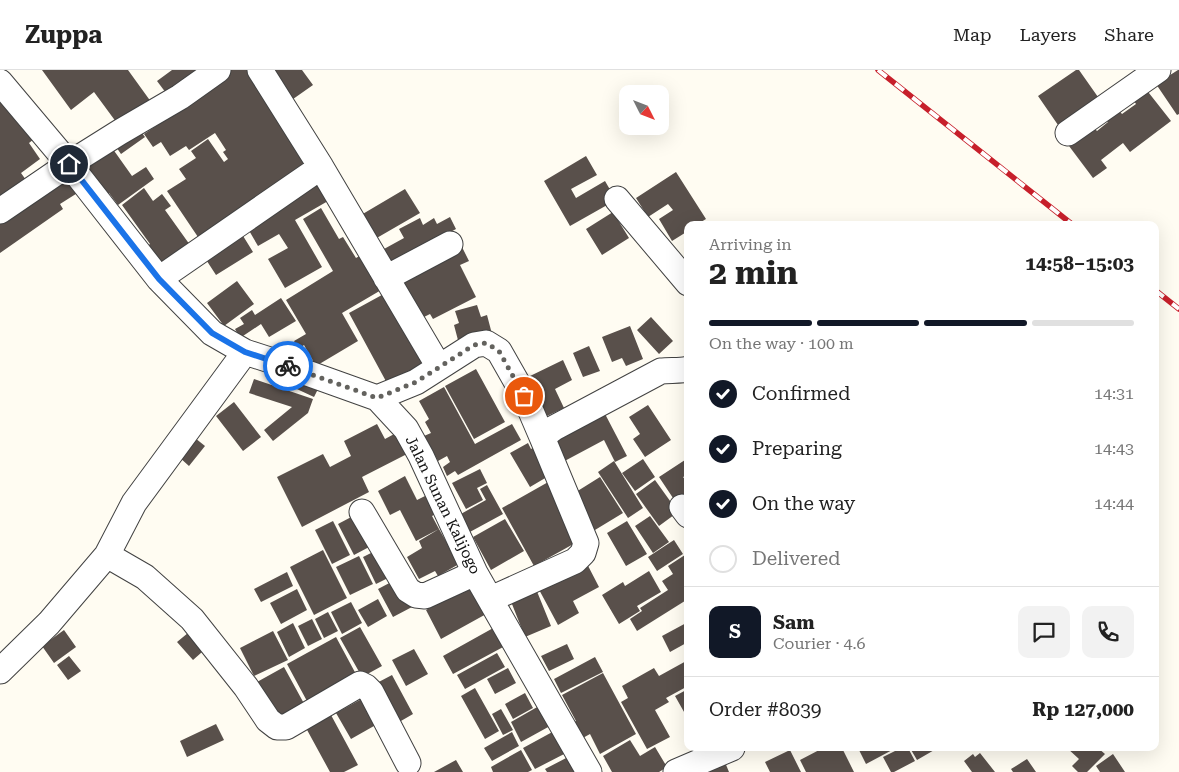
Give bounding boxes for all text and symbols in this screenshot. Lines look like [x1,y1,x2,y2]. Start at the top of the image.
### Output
text: Zuppa [25,21,102,49]
text: Map [953,24,992,45]
text: Layers [1020,24,1076,45]
text: Share [1104,24,1154,45]
north arrow [619,85,669,135]
map controls [619,85,669,135]
pin [48,143,90,185]
icon: home [55,150,83,178]
text: Arriving in [709,235,792,254]
text: 14:58–15:03 [1025,252,1134,275]
text: 2 min [709,254,798,292]
text: On the way · 100 m [709,334,854,353]
courier [263,341,313,391]
icon: bike [274,352,302,380]
pin [503,375,545,417]
icon: check [709,380,737,408]
icon: bag [510,382,538,410]
text: Confirmed [752,382,850,405]
text: 14:31 [1094,384,1134,403]
street label: Jalan Sunan Kalijogo [402,433,484,577]
icon: check [709,435,737,463]
text: Preparing [752,437,842,460]
text: 14:43 [1094,439,1134,458]
icon: check [709,490,737,518]
text: On the way [752,492,855,515]
text: 14:44 [1094,494,1134,513]
text: Delivered [752,547,840,570]
button: chat [1018,606,1070,658]
button: phone [1082,606,1134,658]
text: Sam [773,611,815,634]
text: S [729,620,741,643]
text: Courier · 4.6 [773,634,866,653]
text: Order #8039 [709,698,821,721]
text: Rp 127,000 [1032,698,1134,721]

